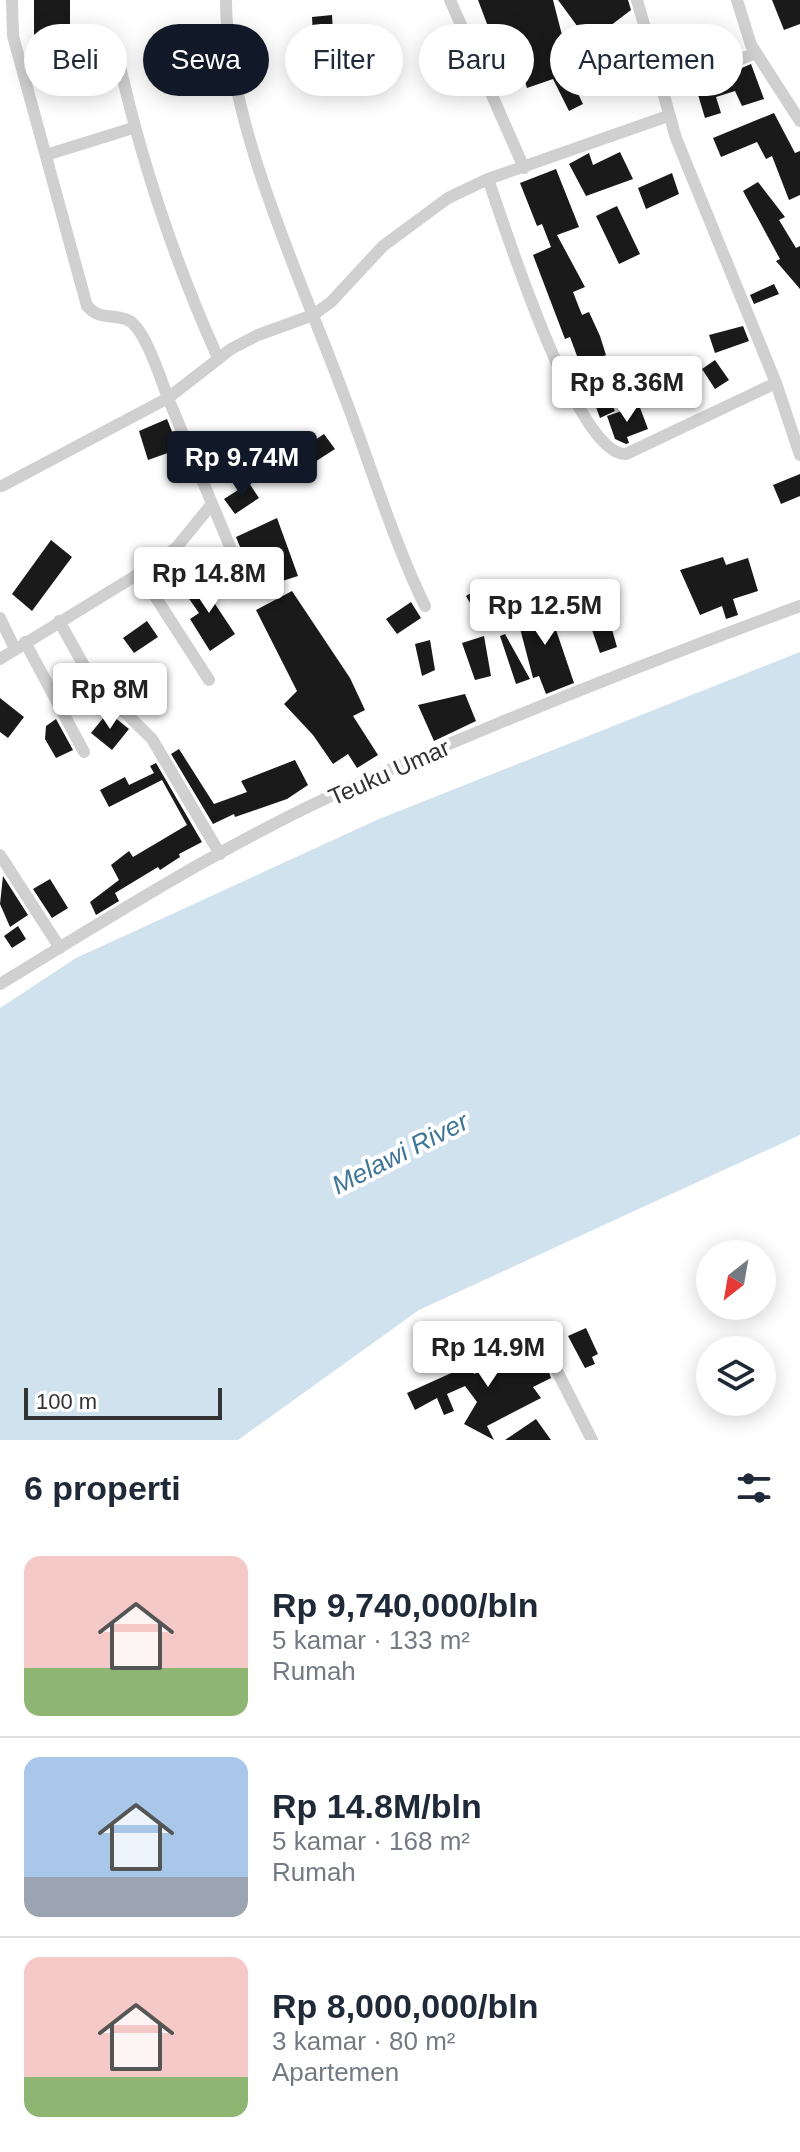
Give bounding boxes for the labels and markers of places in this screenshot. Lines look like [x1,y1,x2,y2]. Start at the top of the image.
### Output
pin: Rp 8.36M [544,356,710,424]
pin: Rp 9.74M [159,431,325,499]
pin: Rp 14.8M [126,547,292,615]
pin: Rp 12.5M [462,579,628,647]
pin: Rp 8M [54,663,166,731]
pin: Rp 14.9M [405,1321,571,1389]

